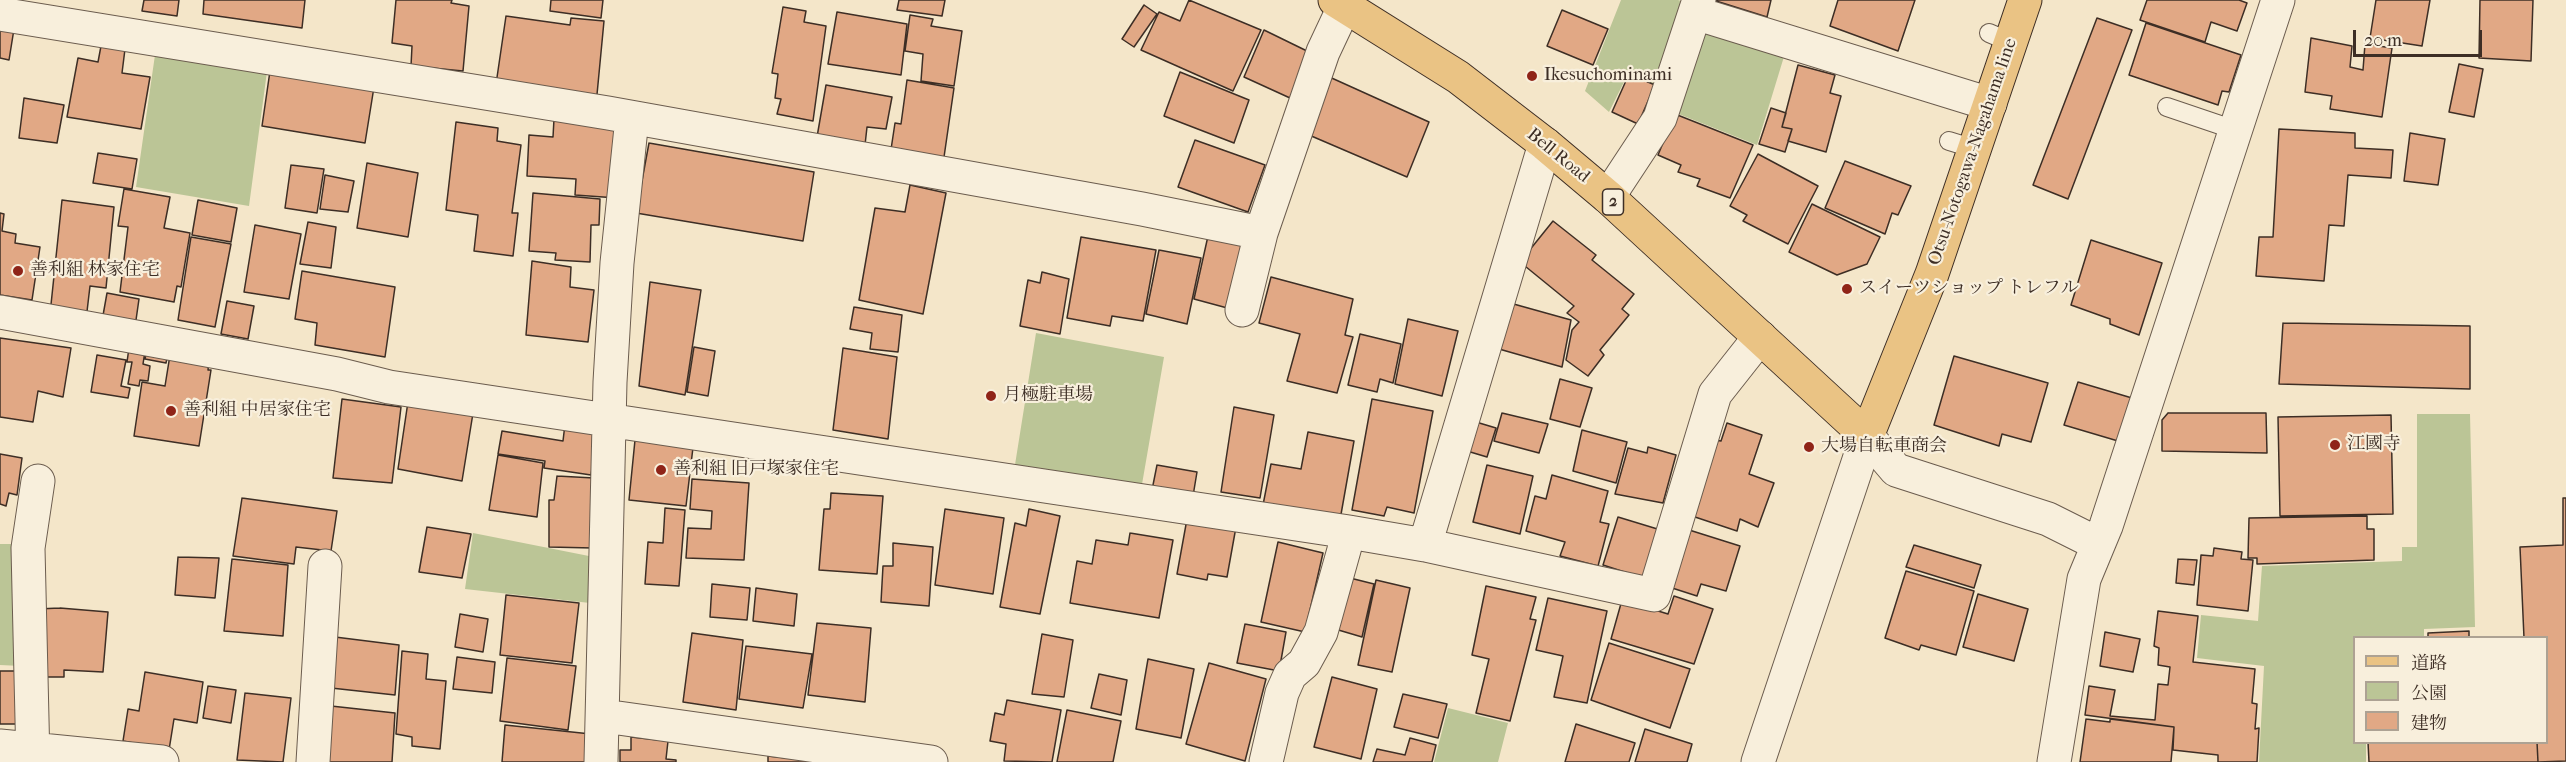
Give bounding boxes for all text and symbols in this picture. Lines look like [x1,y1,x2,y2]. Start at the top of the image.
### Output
scale bar [2356,18,2485,56]
text: 20 m [2364,30,2402,51]
street label: Otsu-Notogawa-Nagahama line [1924,36,2022,268]
place label: Ikesuchominami [1544,65,1672,87]
marker: Ikesuchominami [1525,69,1539,83]
street label: Bell Road [1522,124,1594,188]
road number: 2 [1602,189,1624,215]
place label: 善利組 林家住宅 [30,260,160,282]
marker: 善利組 林家住宅 [11,264,25,278]
place label: スイーツショップ トレフル [1859,278,2079,300]
marker: スイーツショップ トレフル [1840,282,1854,296]
place label: 月極駐車場 [1003,385,1093,407]
marker: 月極駐車場 [984,389,998,403]
place label: 善利組 中居家住宅 [183,400,331,422]
marker: 善利組 中居家住宅 [164,404,178,418]
place label: 江國寺 [2347,434,2401,456]
place label: 大場自転車商会 [1821,436,1947,458]
marker: 江國寺 [2328,438,2342,452]
marker: 大場自転車商会 [1802,440,1816,454]
place label: 善利組 旧戸塚家住宅 [673,459,839,481]
marker: 善利組 旧戸塚家住宅 [654,463,668,477]
legend [2353,636,2548,744]
text: 道路 [2411,653,2447,674]
text: 公園 [2411,683,2447,704]
text: 建物 [2411,713,2447,734]

